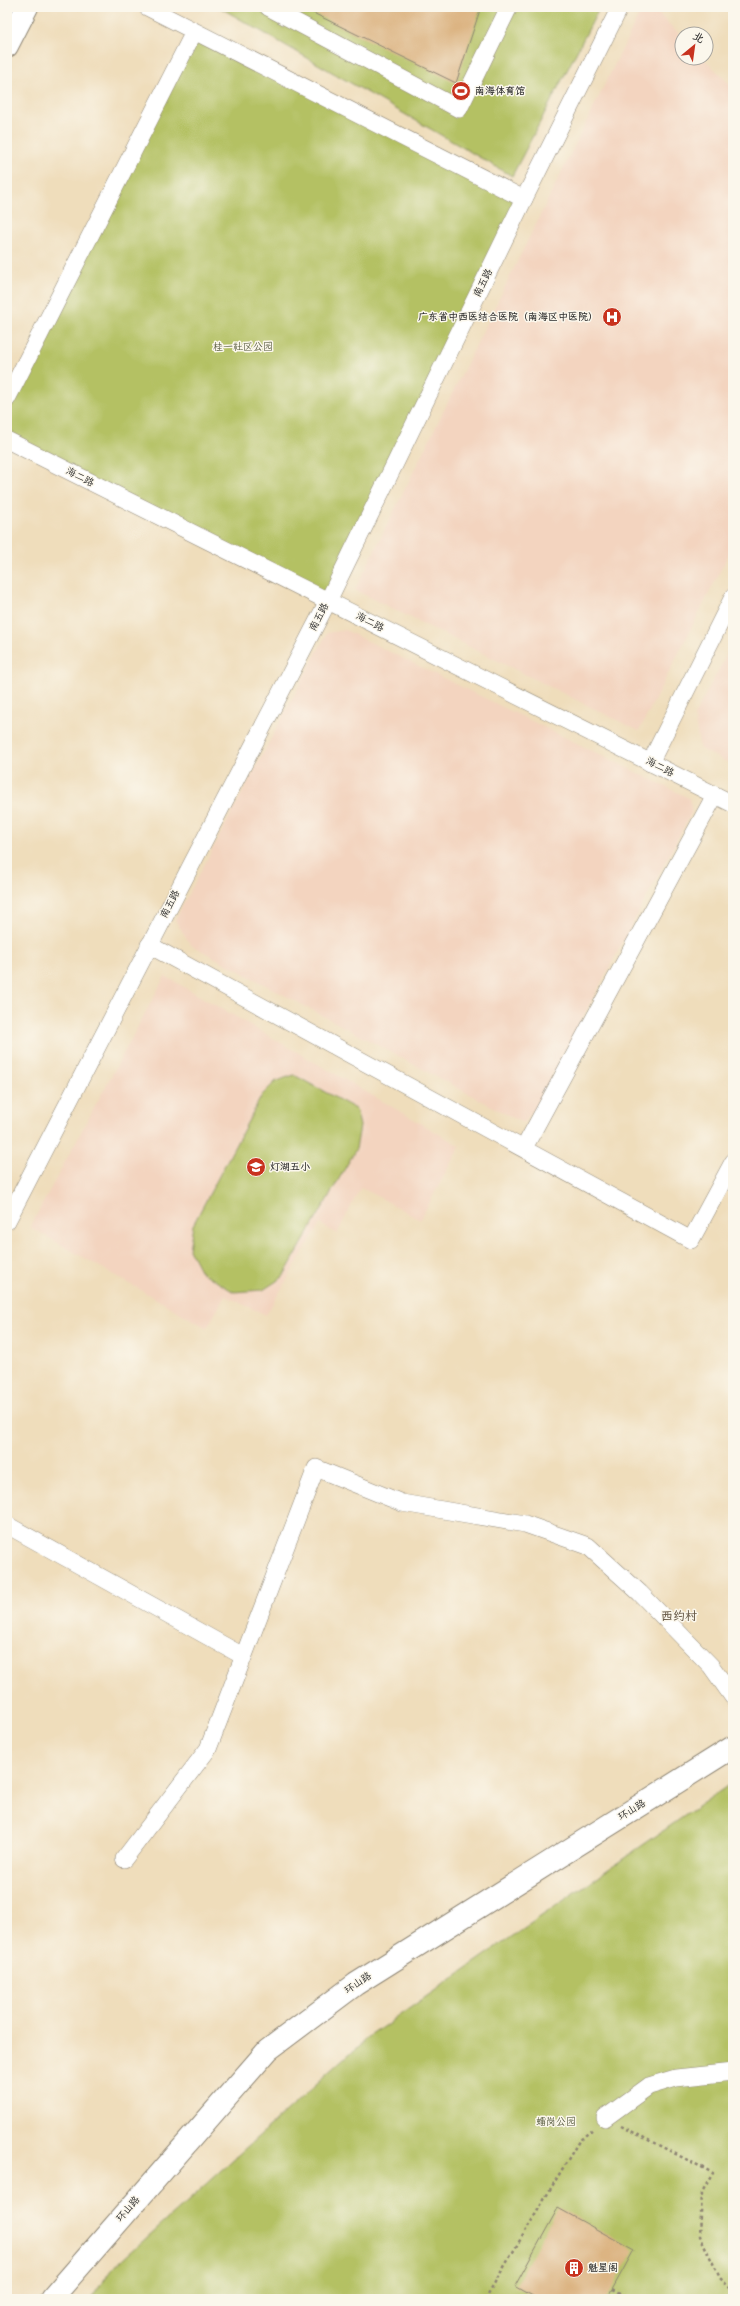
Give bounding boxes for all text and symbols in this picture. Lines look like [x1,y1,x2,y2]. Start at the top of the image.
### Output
north arrow [674,26,714,66]
text: 北 [689,28,708,49]
sports icon: 南海体育馆 [450,80,472,102]
place label: 南海体育馆 [475,83,525,99]
street label: 南五路 [469,266,497,300]
hospital icon: 广东省中西医结合医院（南海区中医院） [601,306,623,328]
place label: 广东省中西医结合医院（南海区中医院） [418,309,598,325]
park label: 桂一社区公园 [213,339,273,355]
street label: 海二路 [63,463,97,491]
street label: 南五路 [305,600,333,634]
street label: 海二路 [353,608,387,636]
street label: 海二路 [643,753,677,781]
street label: 南五路 [156,887,184,921]
school or university icon: 灯湖五小 [245,1156,267,1178]
place label: 灯湖五小 [270,1159,310,1175]
district label: 西约村 [661,1607,697,1626]
street label: 环山路 [615,1795,649,1825]
street label: 环山路 [341,1968,375,1998]
park label: 𧒽岗公园 [536,2114,576,2130]
street label: 环山路 [112,2192,144,2226]
building icon: 魁星阁 [563,2257,585,2279]
place label: 魁星阁 [588,2260,618,2276]

